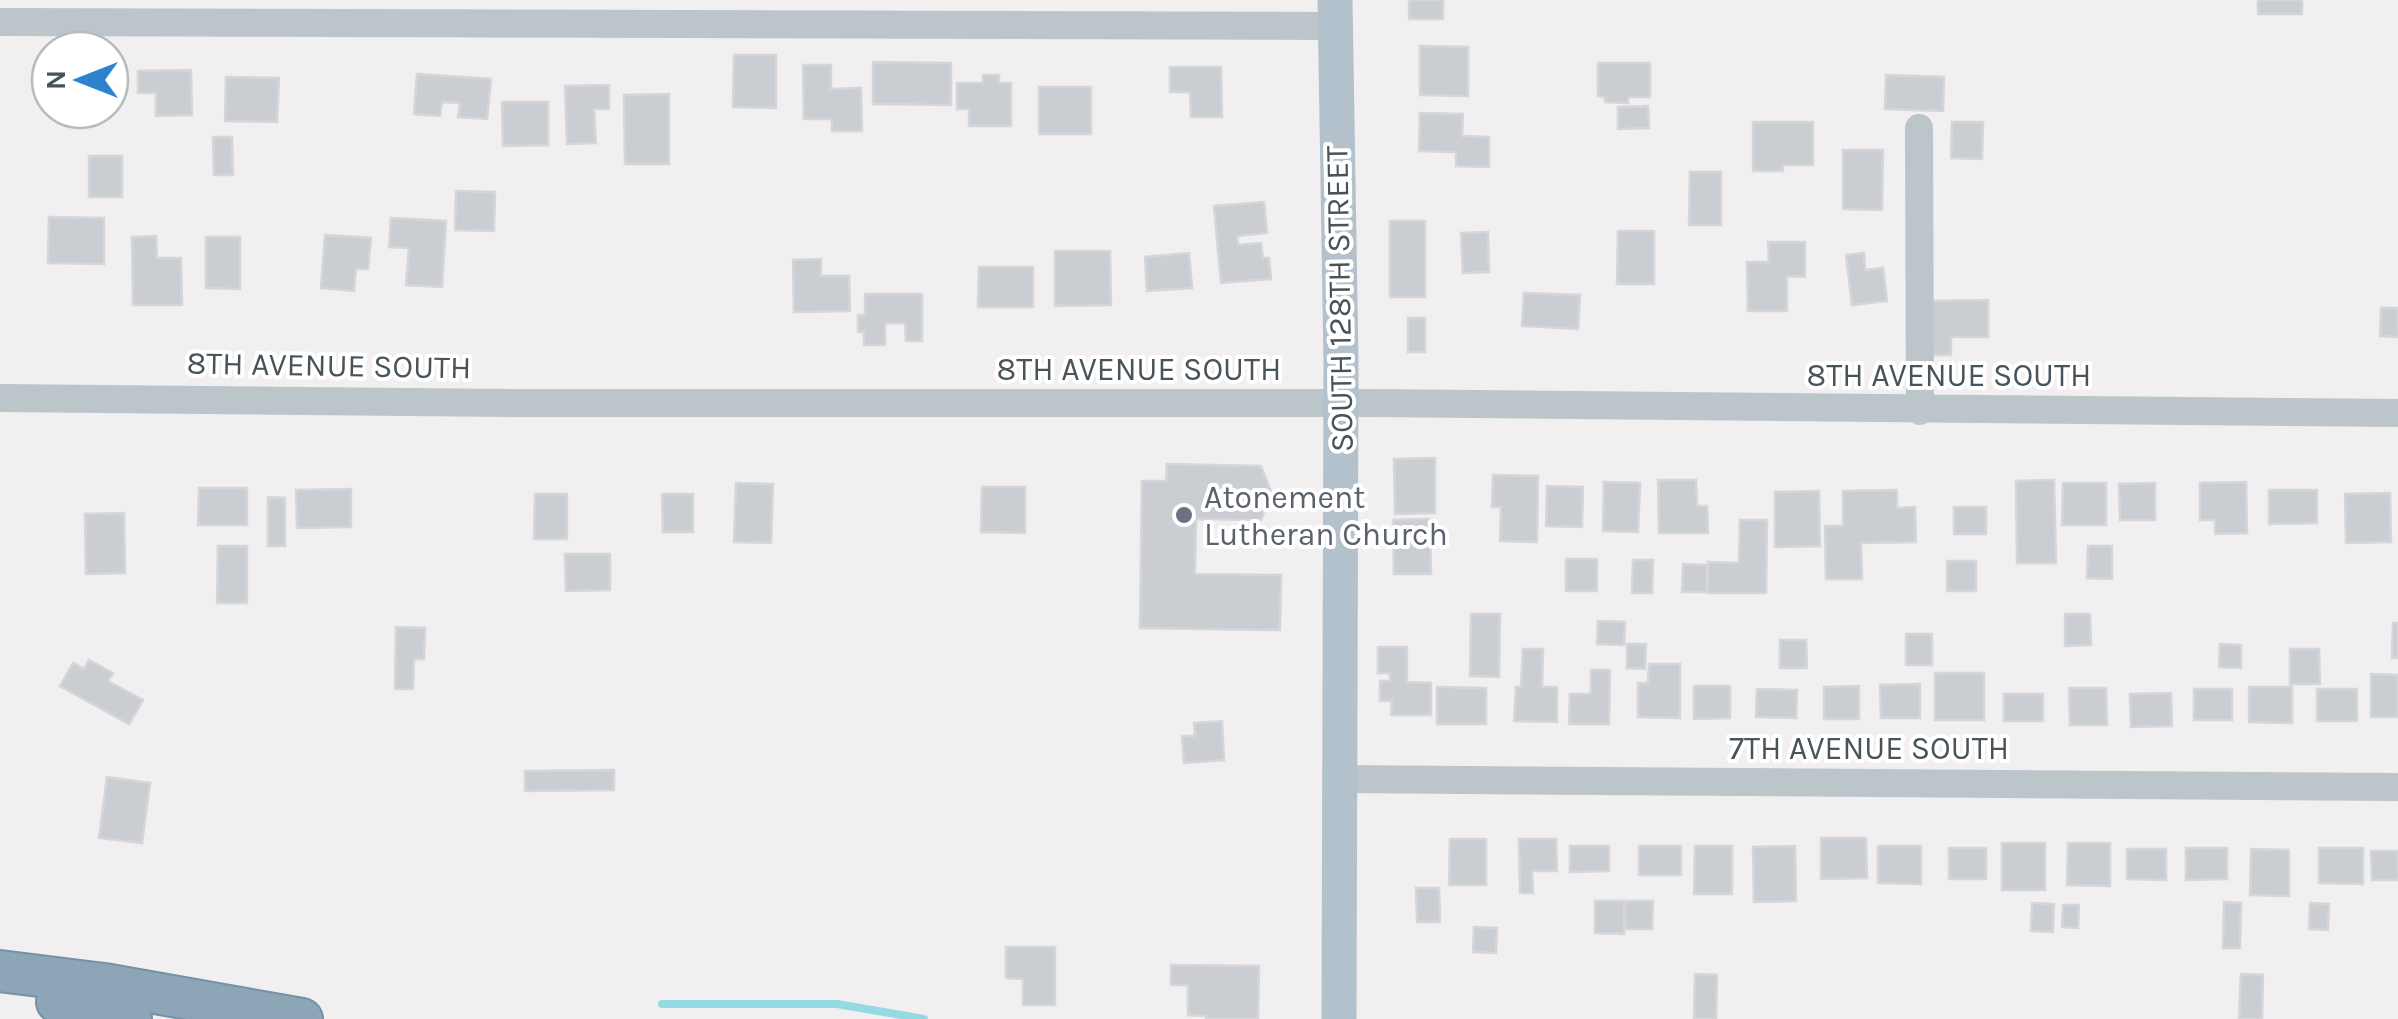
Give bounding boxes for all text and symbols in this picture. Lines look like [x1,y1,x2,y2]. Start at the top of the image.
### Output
north arrow [30,30,130,130]
text: N [39,70,72,90]
street label: SOUTH 128TH STREET [1318,145,1361,453]
street label: 8TH AVENUE SOUTH [186,345,472,386]
street label: 8TH AVENUE SOUTH [997,351,1281,388]
street label: 8TH AVENUE SOUTH [1807,357,2091,394]
place label: Atonement Lutheran Church [1204,479,1448,553]
marker: Atonement Lutheran Church [1173,504,1195,526]
street label: 7TH AVENUE SOUTH [1729,730,2009,767]

